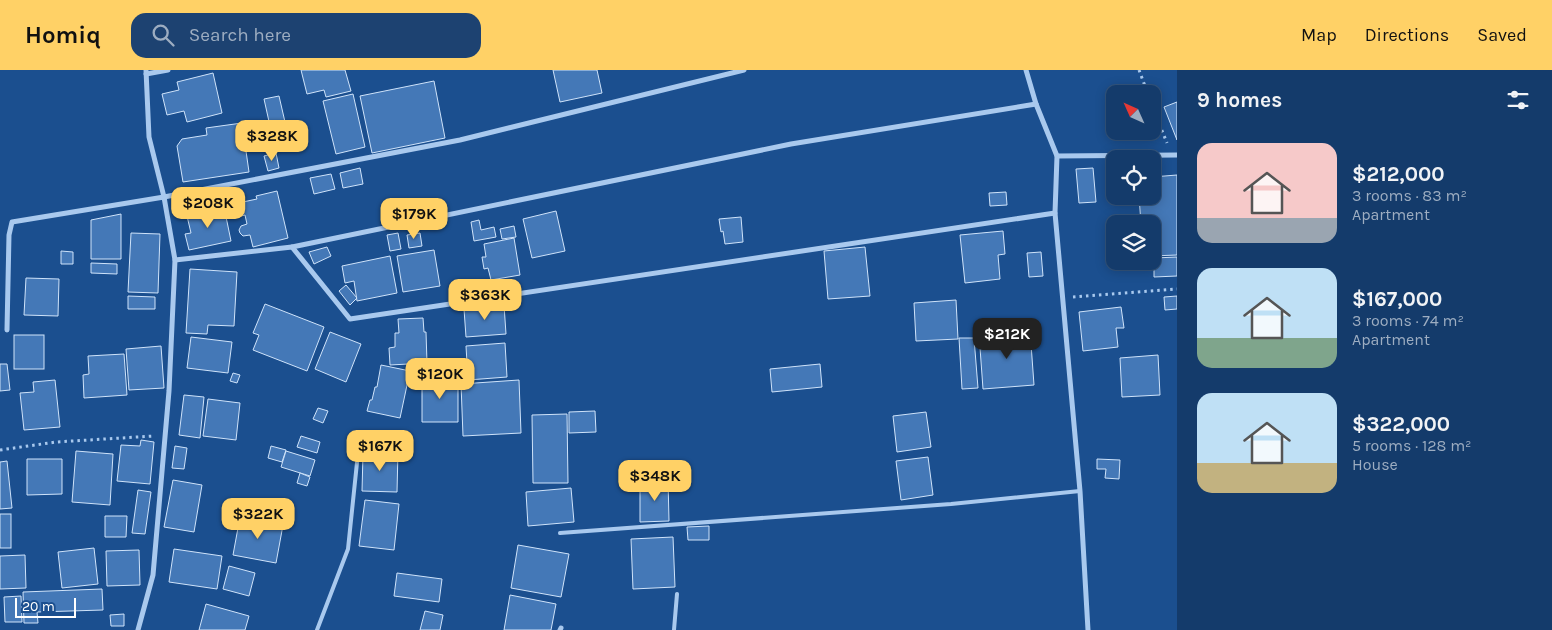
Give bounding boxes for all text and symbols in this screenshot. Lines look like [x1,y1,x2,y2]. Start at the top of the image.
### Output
search box [131,13,481,58]
text: Homiq [25,21,101,49]
icon: search [149,21,177,49]
text: Search here [189,24,291,46]
text: Map [1301,24,1337,46]
text: Directions [1365,24,1449,46]
text: Saved [1477,24,1527,46]
north arrow [1106,85,1161,140]
map controls [1106,85,1161,270]
icon: filters [1504,86,1532,114]
text: 9 homes [1197,88,1282,112]
pin: $328K [237,119,307,162]
text: $328K [246,126,298,145]
button: locate [1106,150,1161,205]
text: $212,000 [1352,162,1445,186]
icon: home [1237,163,1297,223]
pin: $208K [173,186,243,229]
text: 3 rooms · 83 m² [1352,186,1467,205]
text: $208K [182,193,234,212]
pin: $179K [379,198,449,240]
text: $179K [392,204,436,223]
text: Apartment [1352,205,1430,224]
button: layers [1106,215,1161,270]
pin: $363K [450,278,520,321]
text: $363K [459,285,511,304]
text: $167,000 [1352,287,1442,311]
icon: home [1237,288,1297,348]
text: 3 rooms · 74 m² [1352,311,1464,330]
pin: $212K [972,318,1042,360]
text: $212K [984,324,1030,343]
text: Apartment [1352,330,1430,349]
pin: $120K [405,358,475,400]
text: $120K [417,364,464,383]
text: $322,000 [1352,412,1450,436]
icon: home [1237,413,1297,473]
pin: $167K [345,430,415,472]
text: $167K [358,436,402,455]
text: 5 rooms · 128 m² [1352,436,1472,455]
text: House [1352,455,1398,474]
pin: $348K [620,460,690,502]
text: $348K [629,466,681,485]
pin: $322K [223,498,293,540]
text: $322K [233,504,283,523]
scale bar [15,595,76,618]
text: 20 m [22,598,55,615]

